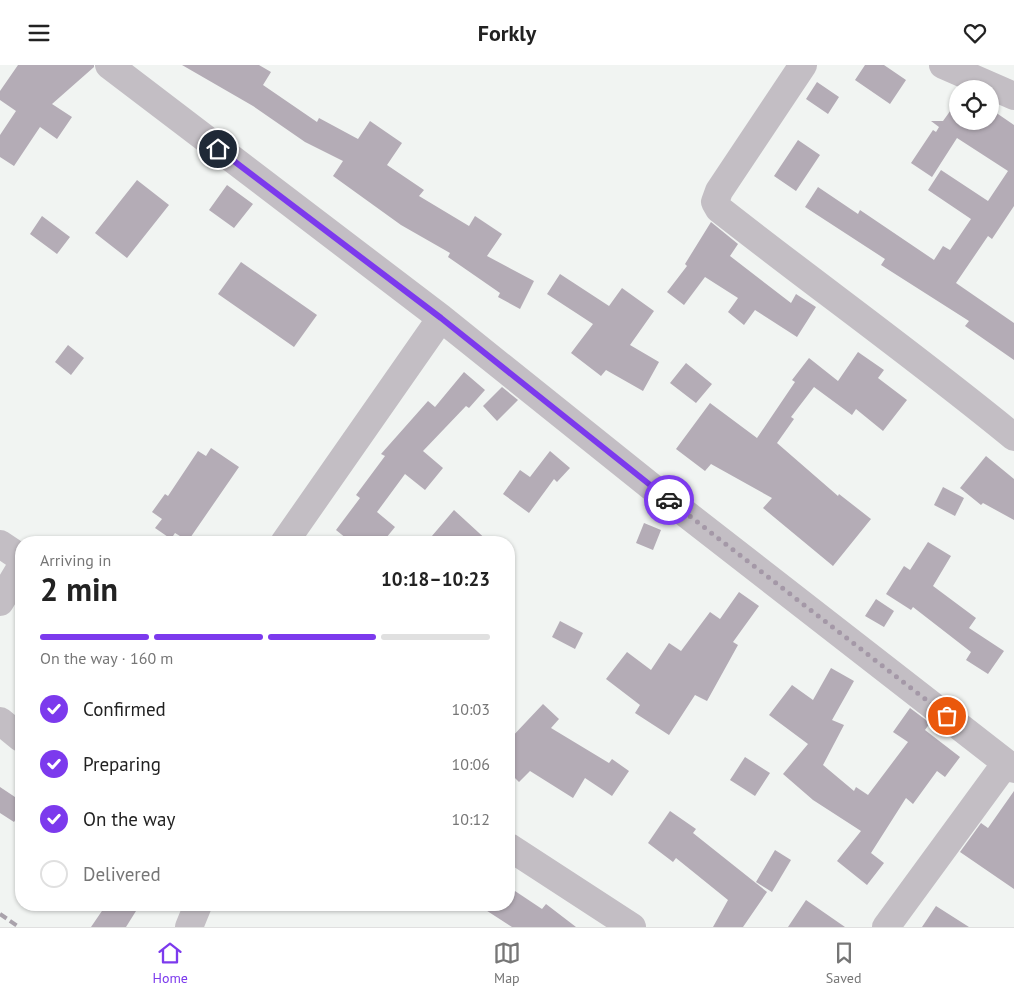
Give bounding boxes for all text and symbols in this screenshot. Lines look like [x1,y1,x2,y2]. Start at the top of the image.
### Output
icon: menu [25,19,53,47]
text: Forkly [478,19,536,47]
icon: heart [961,19,989,47]
map controls [949,80,999,130]
button: locate [949,80,999,130]
pin [197,128,239,170]
icon: home [204,135,232,163]
courier [644,475,694,525]
icon: car [655,486,683,514]
text: Arriving in [40,550,111,570]
text: 10:18–10:23 [381,567,490,591]
text: 2 min [40,568,118,610]
text: On the way · 160 m [40,648,173,668]
icon: check [40,695,68,723]
pin [926,695,968,737]
text: Confirmed [83,697,166,721]
text: 10:03 [452,699,490,719]
icon: bag [933,702,961,730]
icon: check [40,750,68,778]
text: Preparing [83,752,161,776]
text: 10:06 [452,754,490,774]
icon: check [40,805,68,833]
text: On the way [83,807,175,831]
text: 10:12 [452,809,490,829]
text: Delivered [83,862,161,886]
tab: Home [152,939,188,987]
tab: Map [493,939,521,987]
tab: Saved [826,939,861,987]

